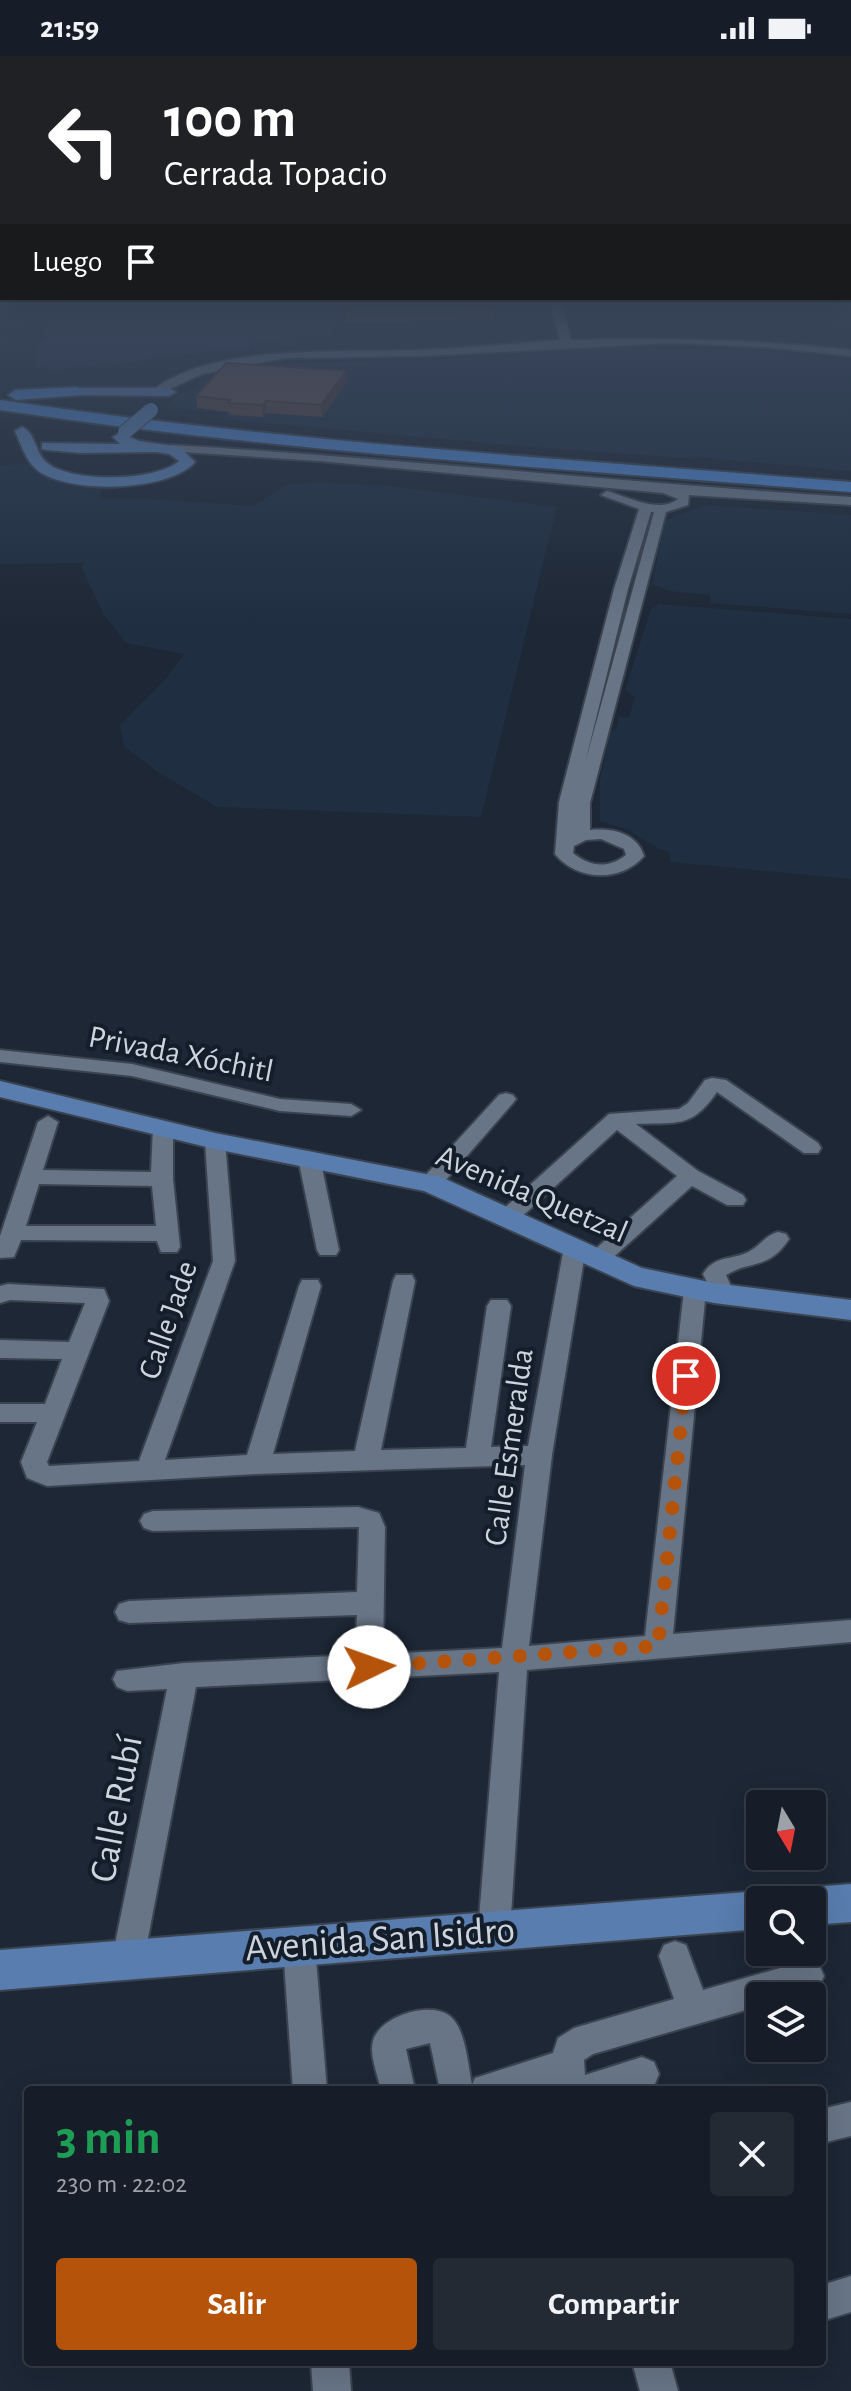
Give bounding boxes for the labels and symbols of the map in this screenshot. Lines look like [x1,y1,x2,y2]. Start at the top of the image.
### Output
street label: Privada Xóchitl [86,1020,276,1088]
street label: Avenida Quetzal [432,1139,632,1249]
street label: Calle Jade [133,1257,203,1383]
pin [652,1342,720,1410]
street label: Calle Esmeralda [479,1346,539,1548]
position arrow [327,1625,411,1709]
street label: Calle Rubí [84,1732,150,1885]
north arrow [746,1790,826,1870]
street label: Avenida San Isidro [244,1912,516,1968]

